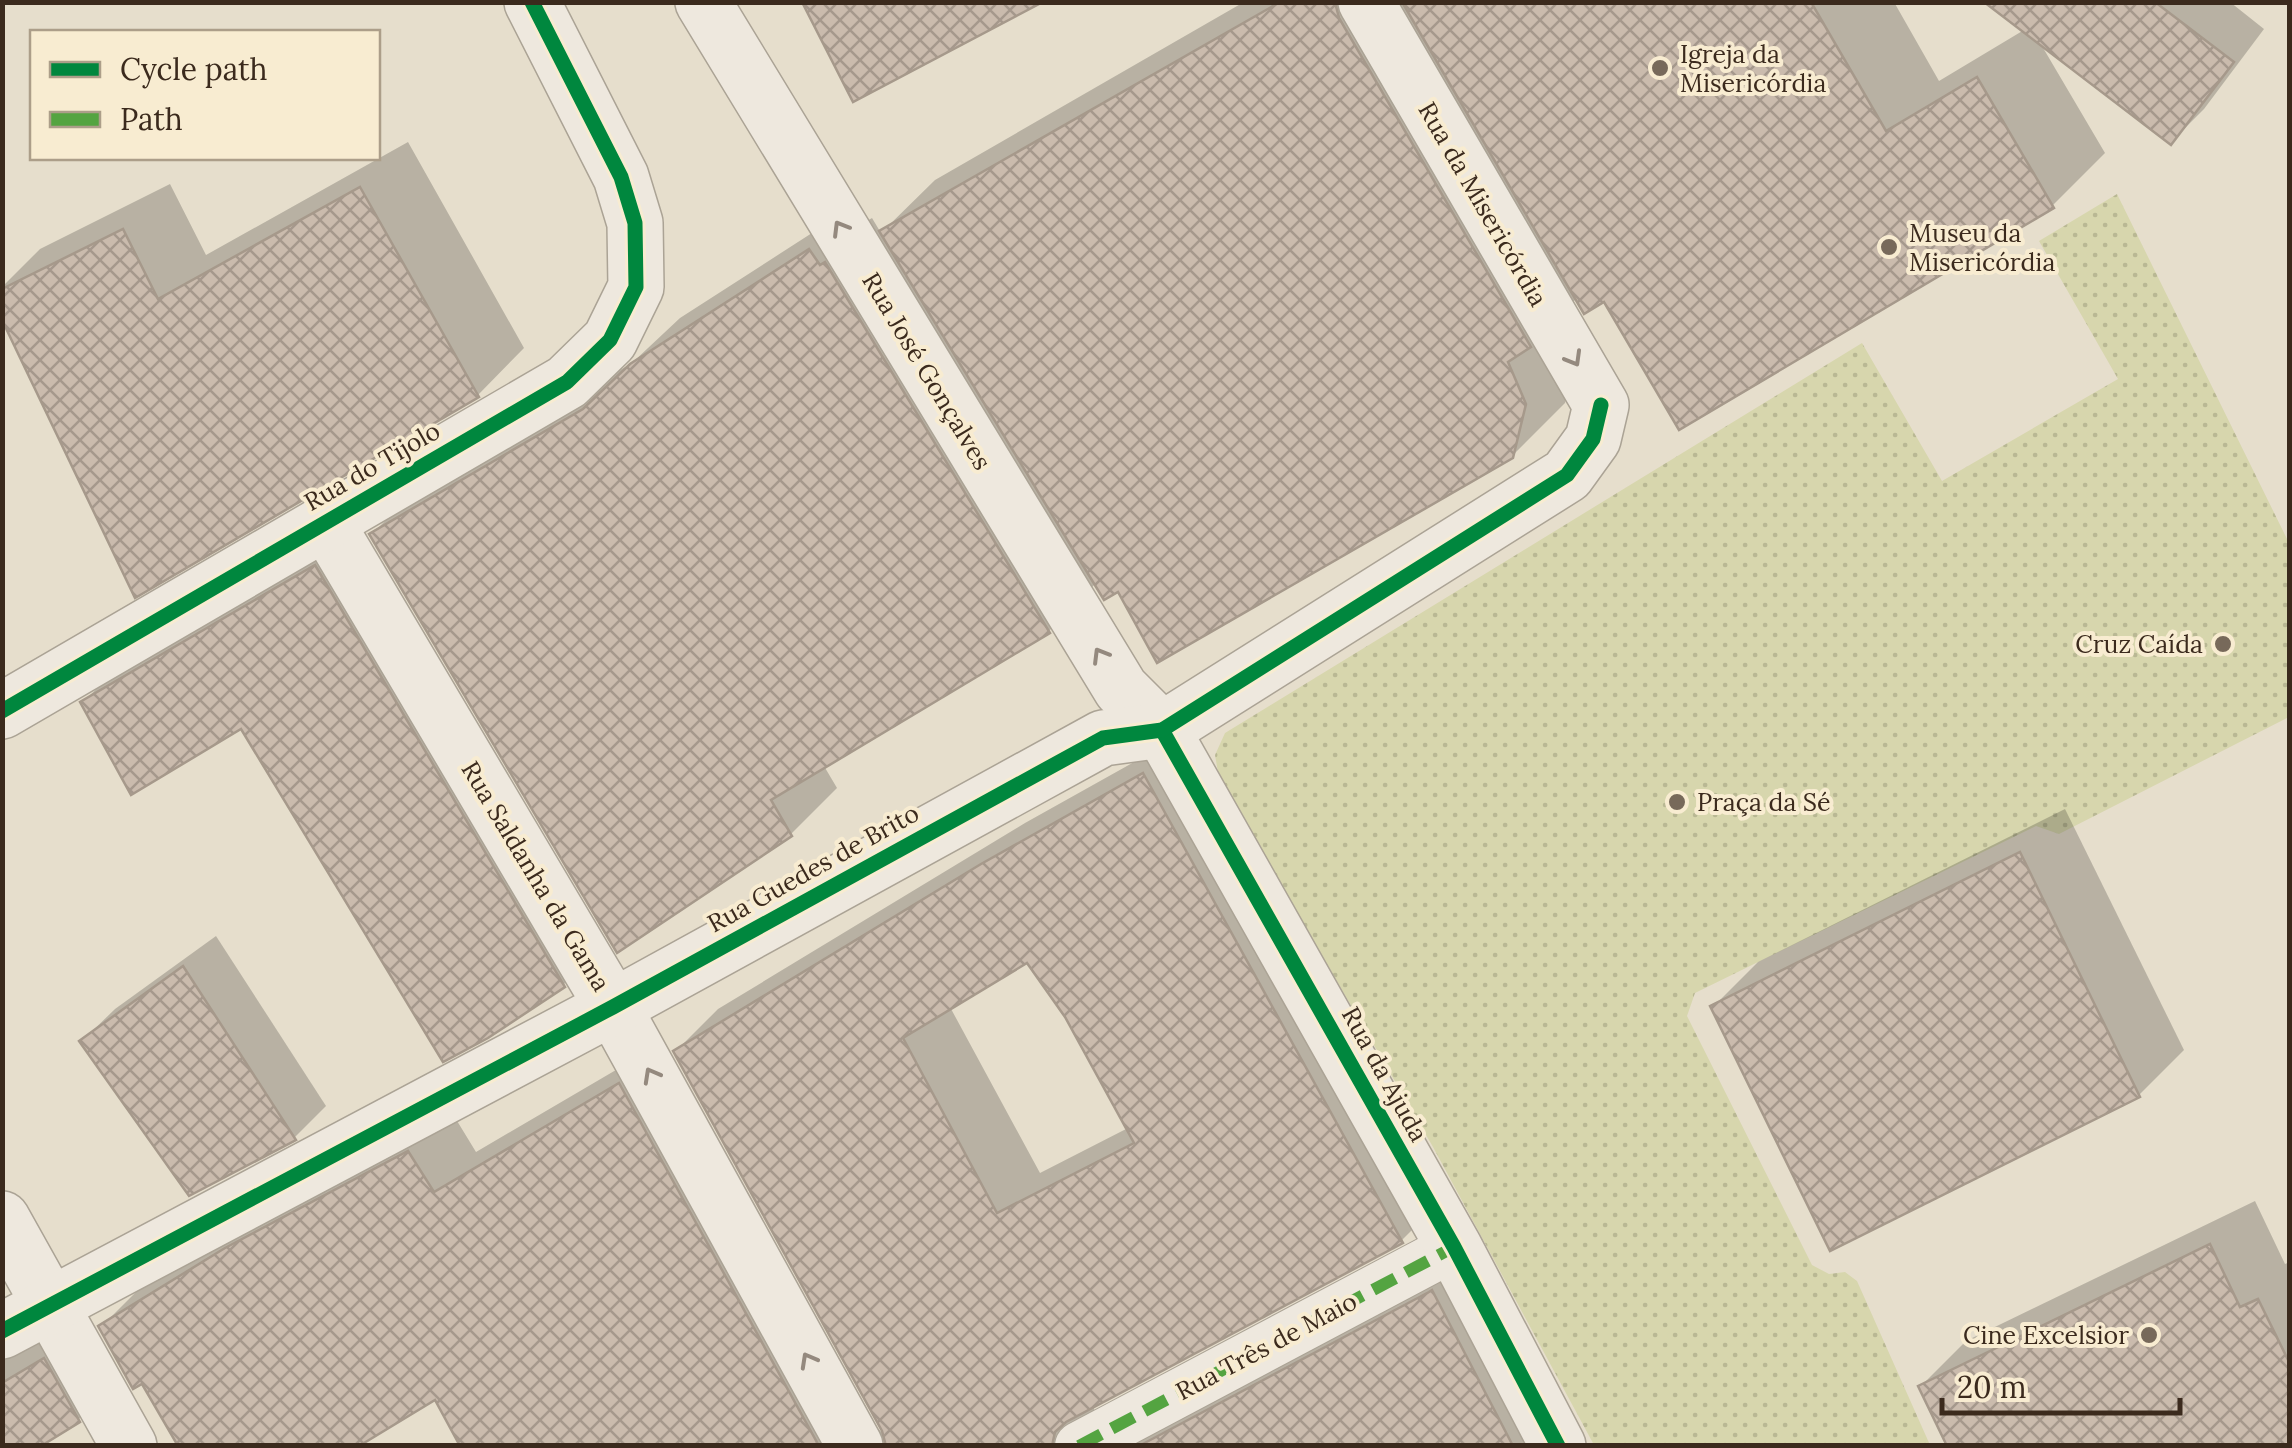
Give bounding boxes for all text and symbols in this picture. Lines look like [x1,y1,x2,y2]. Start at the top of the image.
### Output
legend [30,30,380,160]
place label: Igreja da Misericórdia [1680,38,1826,99]
text: Cycle path [120,50,268,89]
marker: Igreja da Misericórdia [1649,57,1671,79]
street label: Rua da Misericórdia [1411,96,1555,312]
text: Path [120,100,183,138]
place label: Museu da Misericórdia [1909,217,2055,278]
one-way arrow [833,221,852,239]
marker: Museu da Misericórdia [1878,236,1900,258]
street label: Rua José Gonçalves [855,266,999,476]
one-way arrow [1562,348,1581,366]
street label: Rua do Tijolo [298,414,446,518]
place label: Cruz Caída [2075,628,2203,660]
marker: Cruz Caída [2212,633,2234,655]
one-way arrow [1093,648,1112,666]
street label: Rua Saldanha da Gama [455,755,618,997]
place label: Praça da Sé [1697,786,1831,818]
marker: Praça da Sé [1666,791,1688,813]
street label: Rua Guedes de Brito [702,797,924,939]
street label: Rua da Ajuda [1335,1001,1435,1147]
one-way arrow [644,1068,664,1086]
street label: Rua Três de Maio [1170,1285,1362,1407]
place label: Cine Excelsior [1963,1319,2129,1351]
marker: Cine Excelsior [2138,1324,2160,1346]
one-way arrow [801,1352,820,1371]
scale bar [1942,1353,2180,1415]
text: 20 m [1957,1368,2026,1406]

